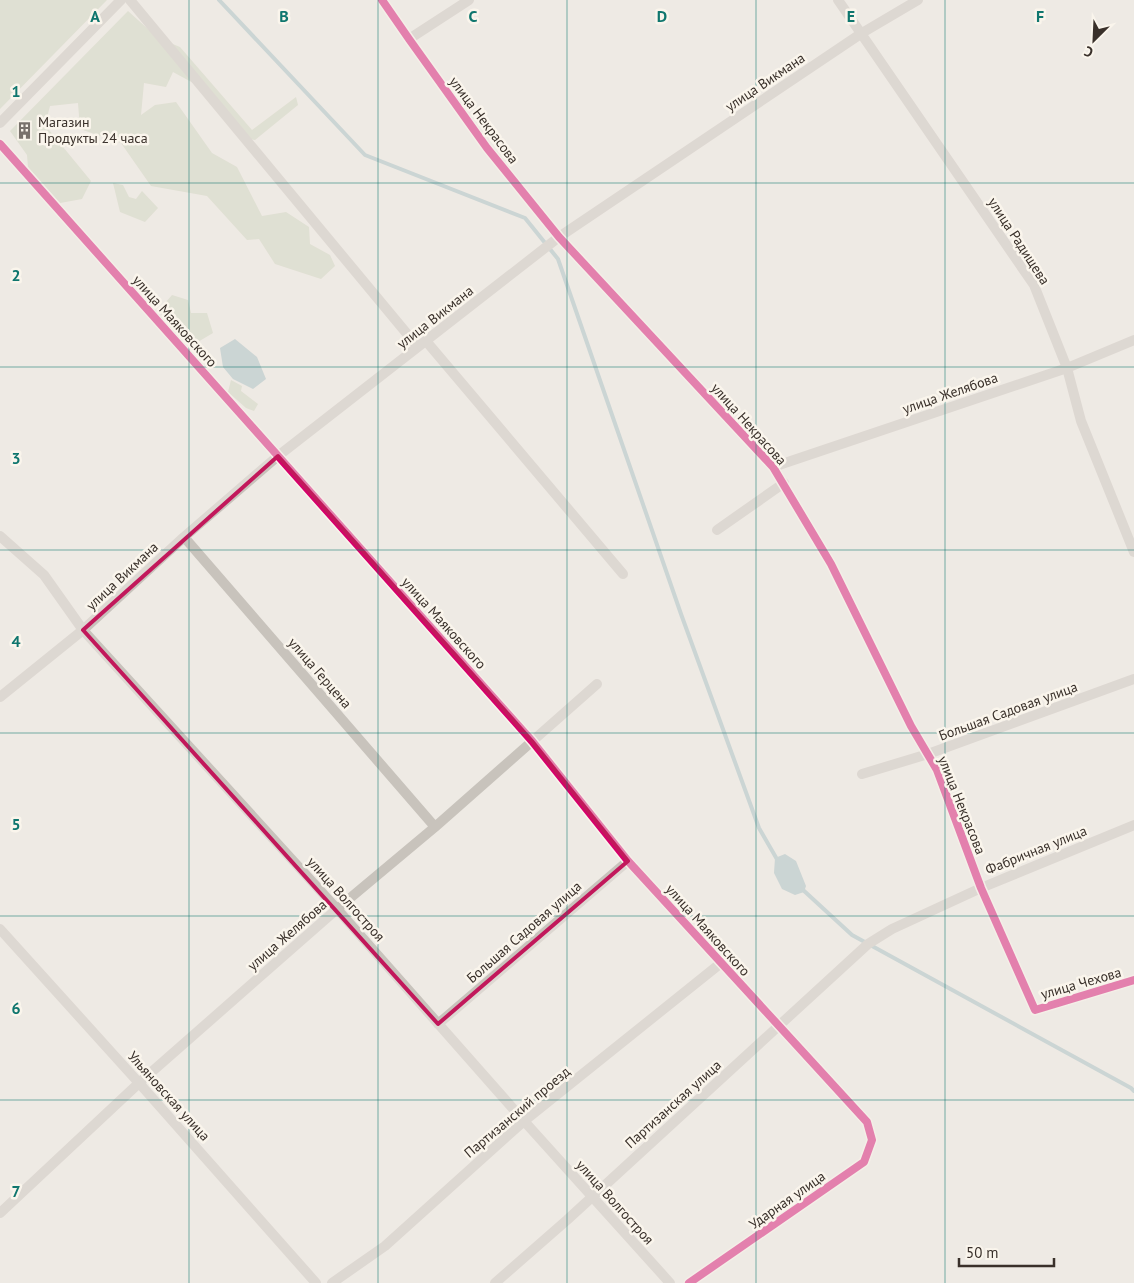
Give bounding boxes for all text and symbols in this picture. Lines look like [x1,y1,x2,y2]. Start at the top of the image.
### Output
text: A [90,6,100,26]
text: B [279,6,289,26]
text: C [469,6,478,26]
text: D [657,6,667,26]
text: E [847,6,855,26]
text: F [1036,6,1044,26]
north arrow [1069,15,1119,65]
text: С [1081,42,1096,62]
street label: улица Викмана [722,49,808,115]
street label: улица Некрасова [445,73,523,167]
text: 1 [11,81,21,101]
place label: Магазин Продукты 24 часа [38,113,148,147]
building icon: Магазин Продукты 24 часа [14,120,34,140]
street label: улица Радищева [984,194,1054,288]
text: 2 [11,265,21,285]
street label: улица Маяковского [129,271,221,371]
street label: улица Викмана [393,281,477,353]
street label: улица Желябова [900,368,1000,418]
street label: улица Некрасова [707,379,791,469]
text: 3 [11,448,21,468]
street label: улица Викмана [82,538,162,614]
street label: улица Маяковского [398,573,490,673]
text: 4 [11,631,21,651]
street label: улица Герцена [284,634,356,712]
street label: Большая Садовая улица [936,678,1080,744]
street label: улица Некрасова [934,753,990,857]
text: 5 [11,814,21,834]
street label: Фабричная улица [983,821,1089,879]
street label: улица Волгостроя [303,853,389,945]
street label: Большая Садовая улица [463,877,585,987]
street label: улица Маяковского [662,880,754,980]
street label: улица Желябова [244,896,331,974]
street label: улица Чехова [1039,963,1123,1003]
text: 6 [11,998,21,1018]
street label: Ульяновская улица [124,1047,214,1145]
street label: Партизанская улица [621,1056,725,1152]
street label: Партизанский проезд [460,1062,574,1162]
street label: улица Волгостроя [572,1156,658,1248]
street label: Ударная улица [745,1167,829,1233]
text: 7 [11,1181,21,1201]
scale bar [959,1236,1054,1268]
text: 50 m [966,1243,999,1262]

